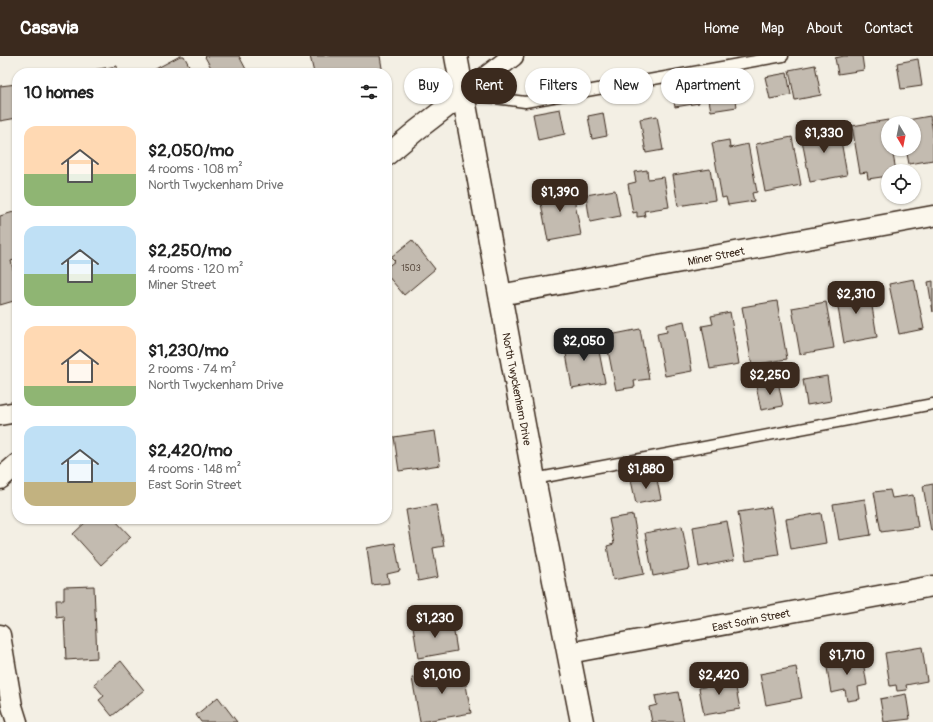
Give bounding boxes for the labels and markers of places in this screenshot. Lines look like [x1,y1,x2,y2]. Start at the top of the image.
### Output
pin: $1,330 [791,120,857,154]
pin: $1,390 [527,179,593,213]
pin: $2,310 [823,281,889,315]
pin: $2,050 [551,328,617,362]
pin: $2,250 [737,362,803,396]
pin: $1,880 [613,456,679,490]
pin: $1,230 [402,605,468,639]
pin: $1,710 [814,642,880,676]
pin: $1,010 [409,661,475,695]
pin: $2,420 [686,662,752,696]

